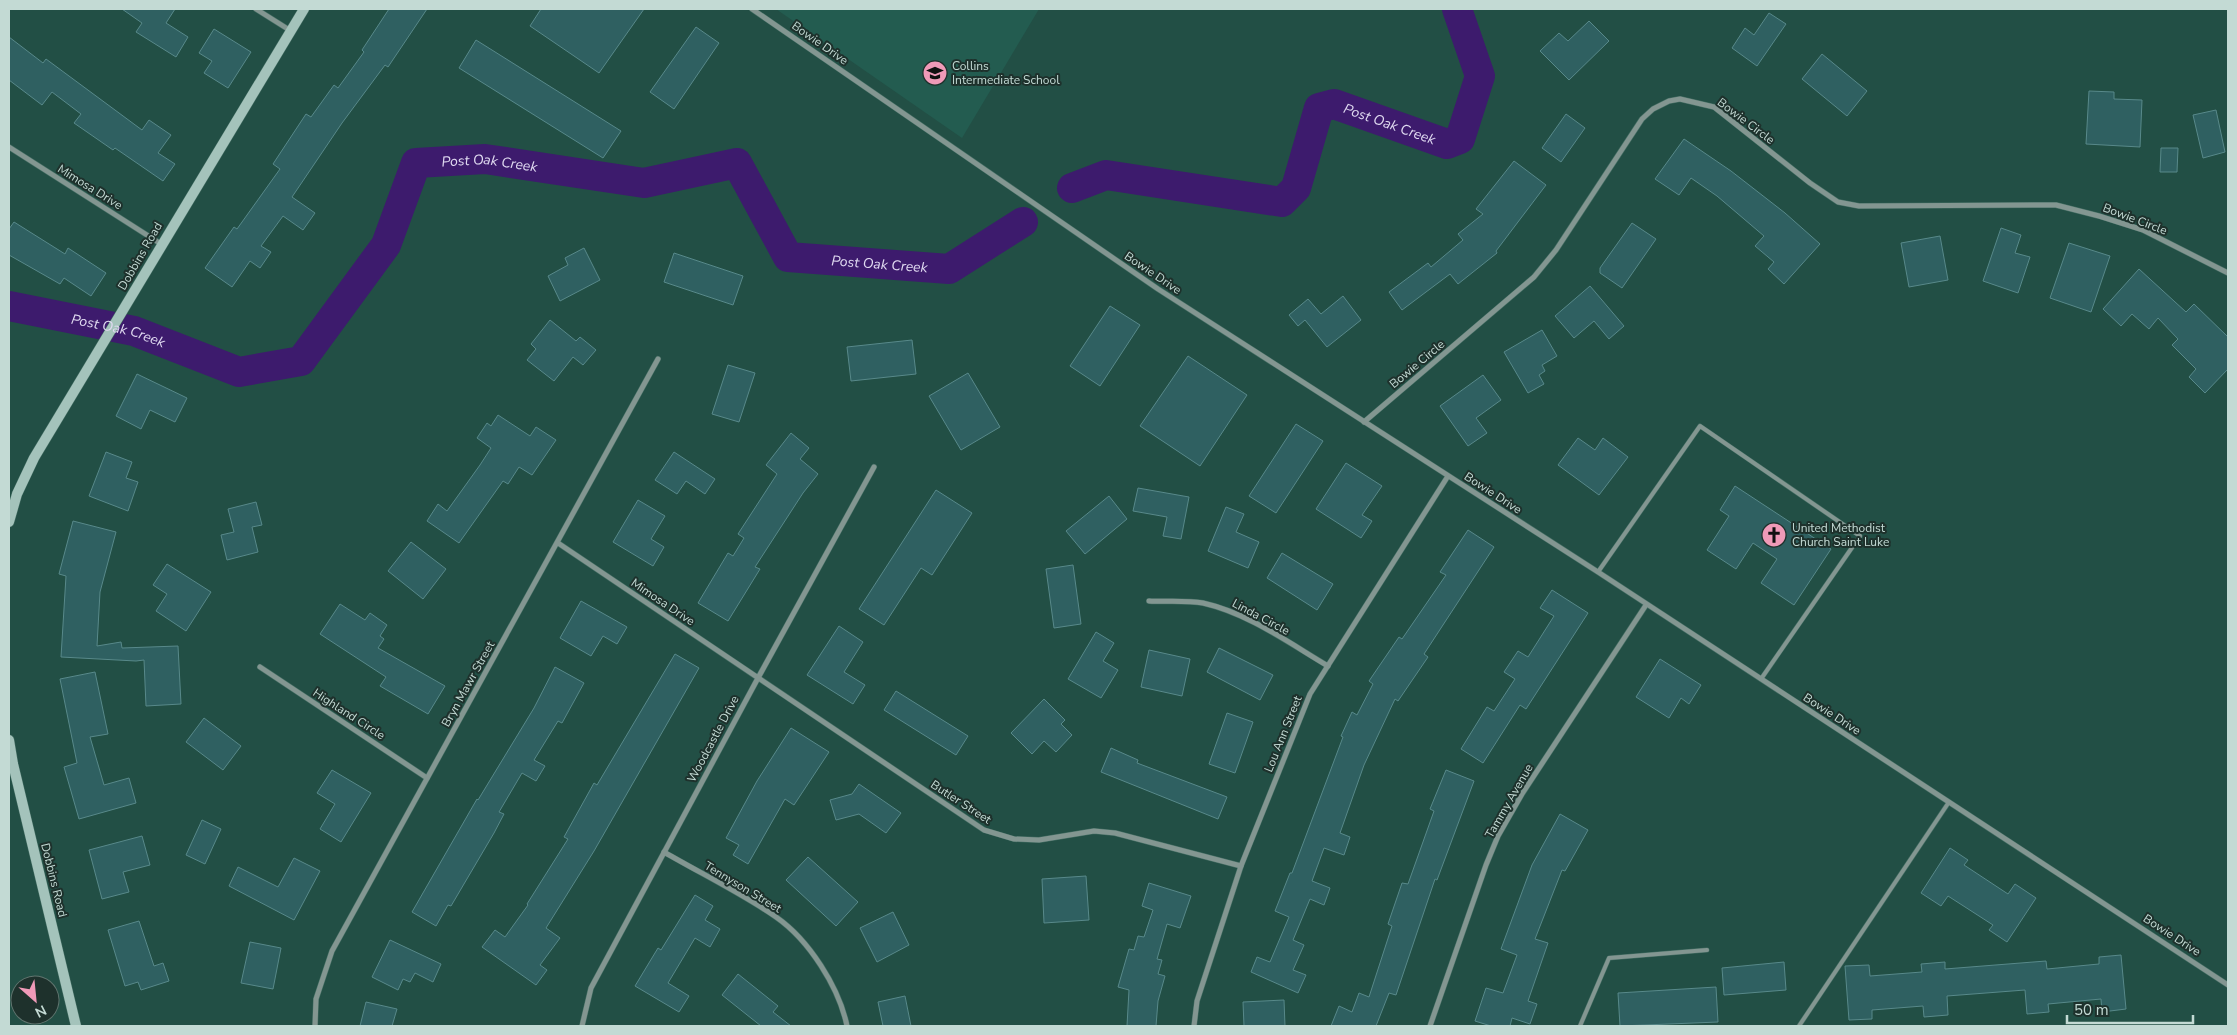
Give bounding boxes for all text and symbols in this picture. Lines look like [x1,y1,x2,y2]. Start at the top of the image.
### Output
street label: Bowie Drive [789,18,851,68]
place label: Collins Intermediate School [952,58,1060,88]
school or university icon: Collins Intermediate School [922,60,948,86]
street label: Bowie Circle [1714,94,1778,148]
water label: Post Oak Creek [1341,99,1439,150]
water label: Post Oak Creek [441,150,540,177]
street label: Mimosa Drive [55,161,125,213]
street label: Bowie Circle [2101,199,2169,239]
street label: Dobbins Road [114,219,166,293]
street label: Bowie Drive [1121,248,1185,298]
water label: Post Oak Creek [831,251,929,277]
water label: Post Oak Creek [69,310,169,353]
street label: Bowie Circle [1386,336,1448,392]
street label: Bowie Drive [1461,468,1525,518]
place label: United Methodist Church Saint Luke [1792,520,1889,550]
church icon: United Methodist Church Saint Luke [1761,522,1787,548]
street label: Mimosa Drive [628,575,698,629]
street label: Linda Circle [1229,595,1293,639]
street label: Bryn Mawr Street [438,638,499,730]
street label: Highland Circle [310,685,388,743]
street label: Bowie Drive [1800,689,1864,739]
street label: Woodcastle Drive [683,693,743,785]
street label: Lou Ann Street [1260,693,1306,775]
street label: Tammy Avenue [1481,761,1537,841]
street label: Butler Street [928,776,995,828]
street label: Dobbins Road [37,841,71,919]
street label: Tennyson Street [701,858,785,917]
street label: Bowie Drive [2140,910,2204,960]
north arrow [10,975,60,1025]
scale bar [2067,992,2193,1024]
text: N [32,1000,50,1022]
text: 50 m [2074,1000,2109,1020]

